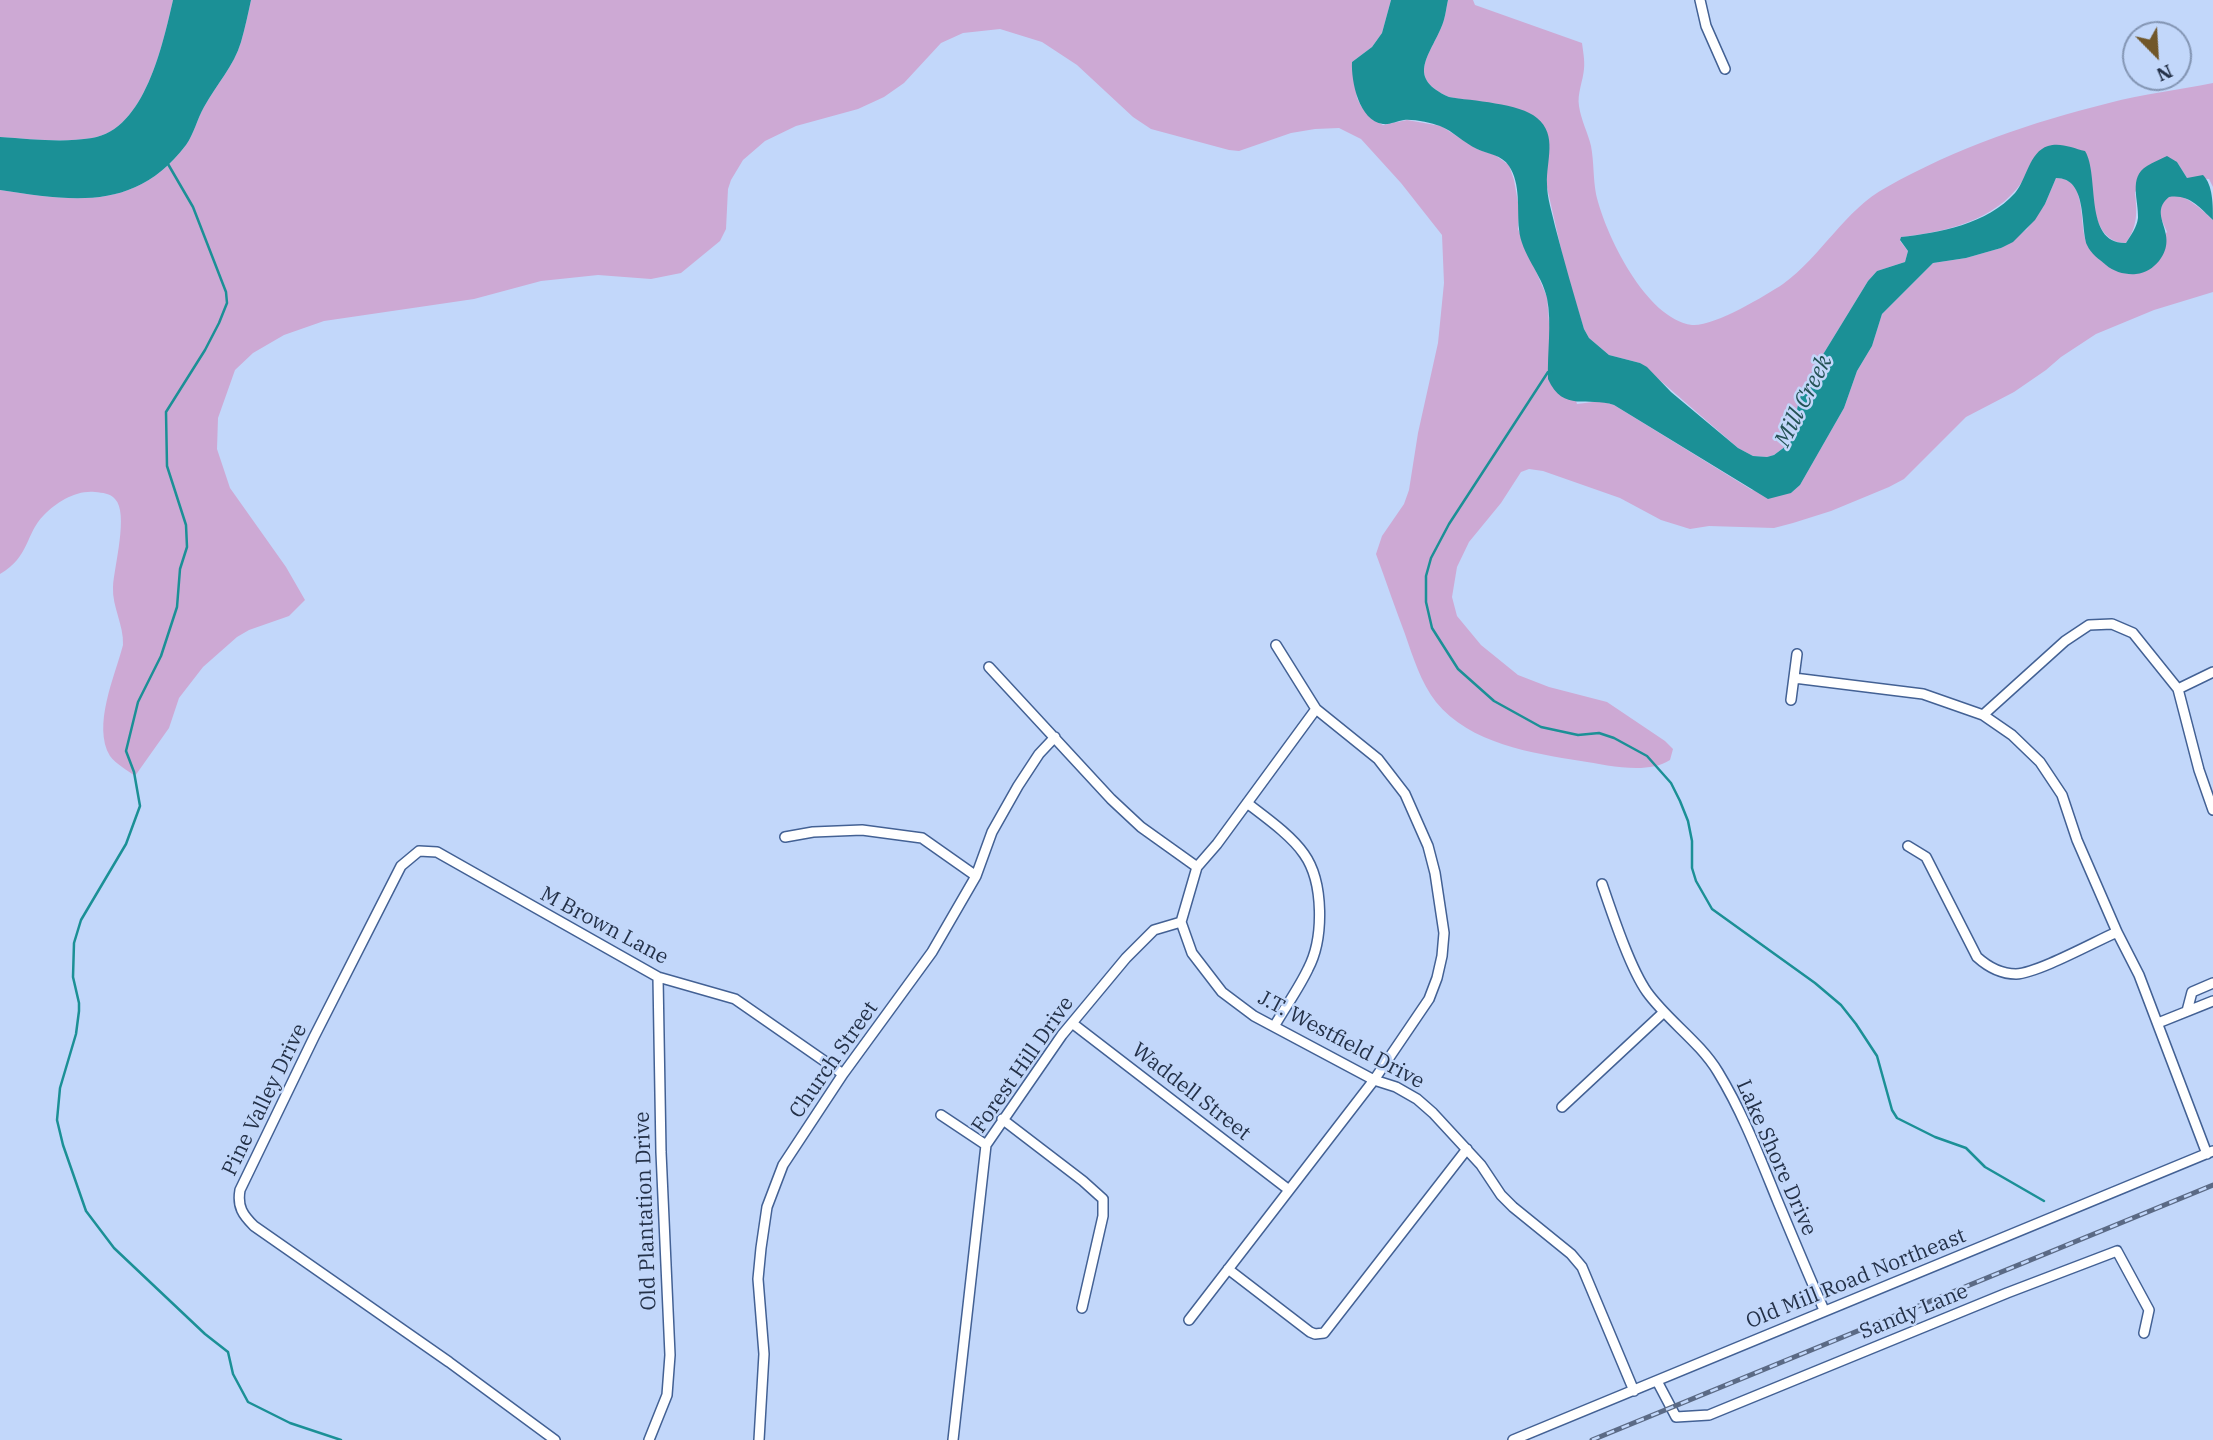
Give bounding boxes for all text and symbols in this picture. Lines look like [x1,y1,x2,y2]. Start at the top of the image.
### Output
north arrow [2122,21,2192,91]
text: N [2153,59,2176,87]
water label: Mill Creek [1769,351,1839,451]
street label: M Brown Lane [536,882,672,970]
street label: J.T. Westfield Drive [1254,986,1428,1094]
street label: Forest Hill Drive [967,992,1079,1138]
street label: Church Street [784,997,884,1123]
street label: Pine Valley Drive [217,1020,313,1180]
street label: Waddell Street [1127,1038,1255,1146]
street label: Lake Shore Drive [1730,1076,1822,1240]
street label: Old Plantation Drive [630,1111,662,1311]
street label: Old Mill Road Northeast [1742,1223,1970,1335]
street label: Sandy Lane [1856,1279,1972,1345]

